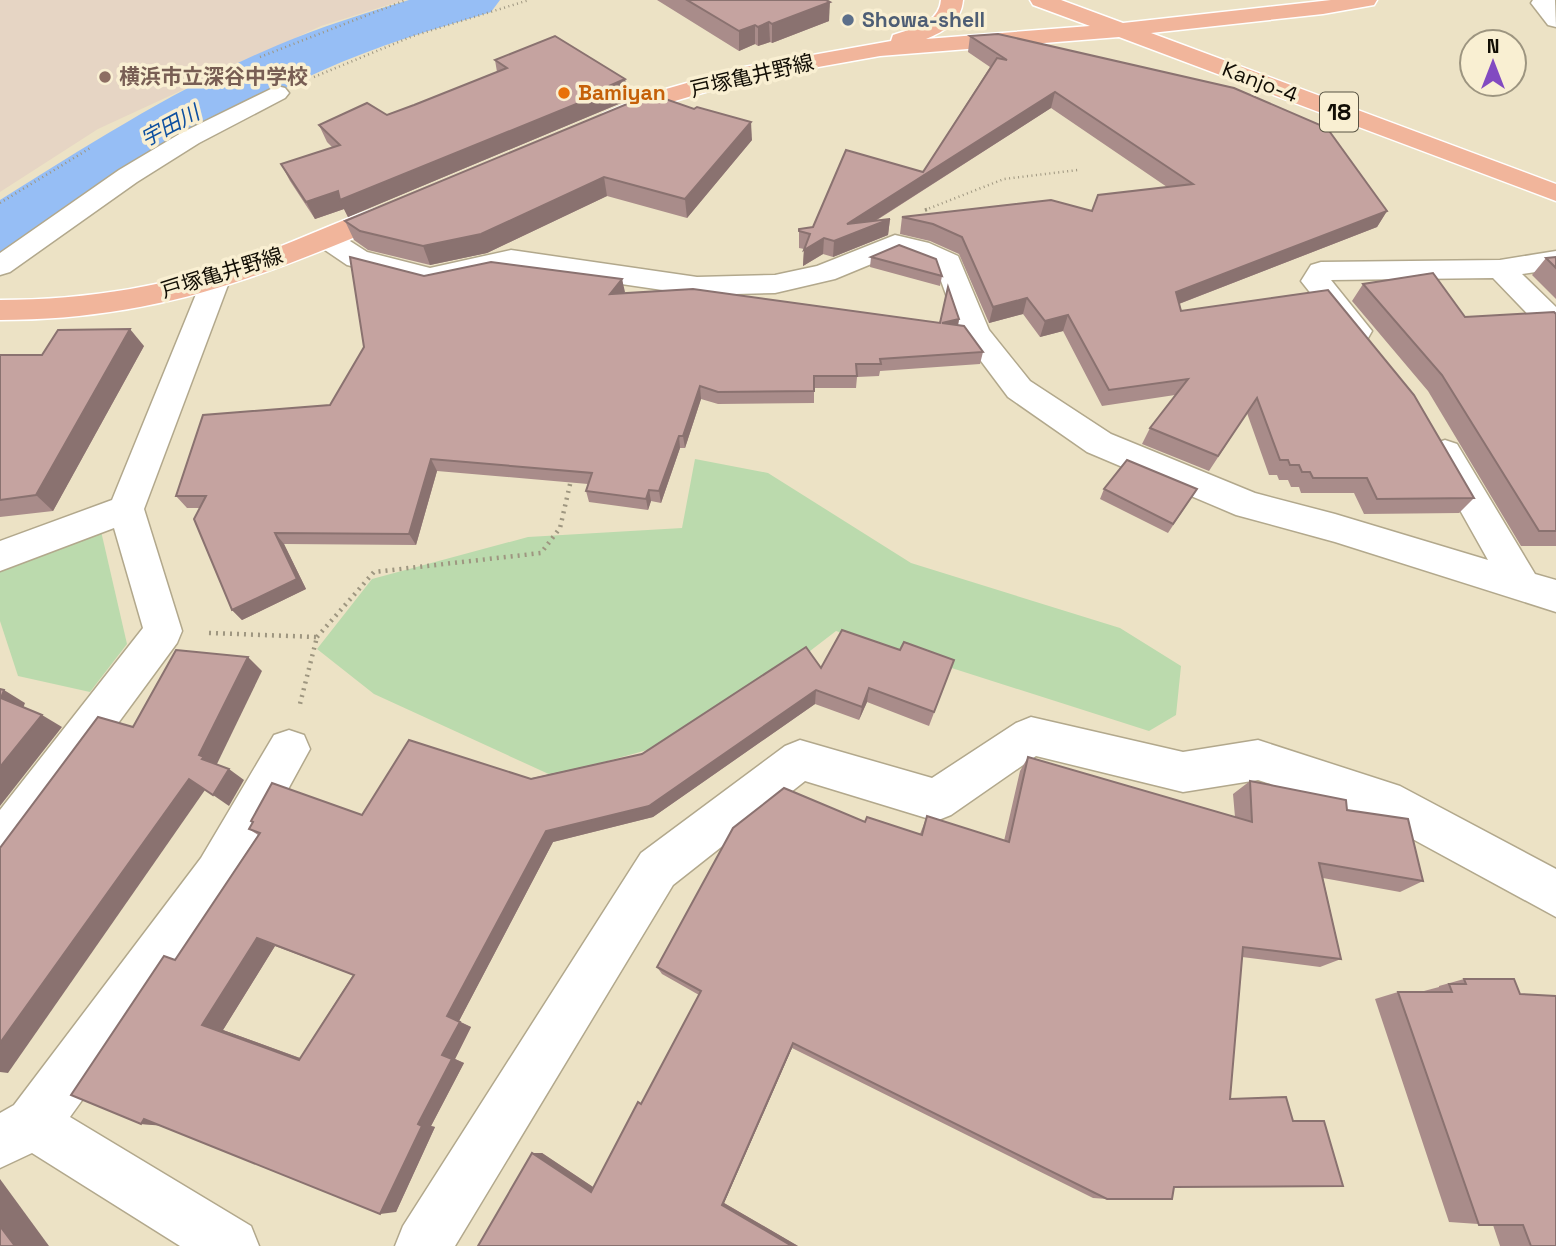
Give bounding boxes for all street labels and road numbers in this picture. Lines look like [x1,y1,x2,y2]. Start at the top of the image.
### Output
street label: 戸塚亀井野線 [687,48,816,103]
street label: Kanjo-4 [1219,55,1302,108]
road number: 18 [1320,92,1358,132]
street label: 戸塚亀井野線 [158,241,286,304]

